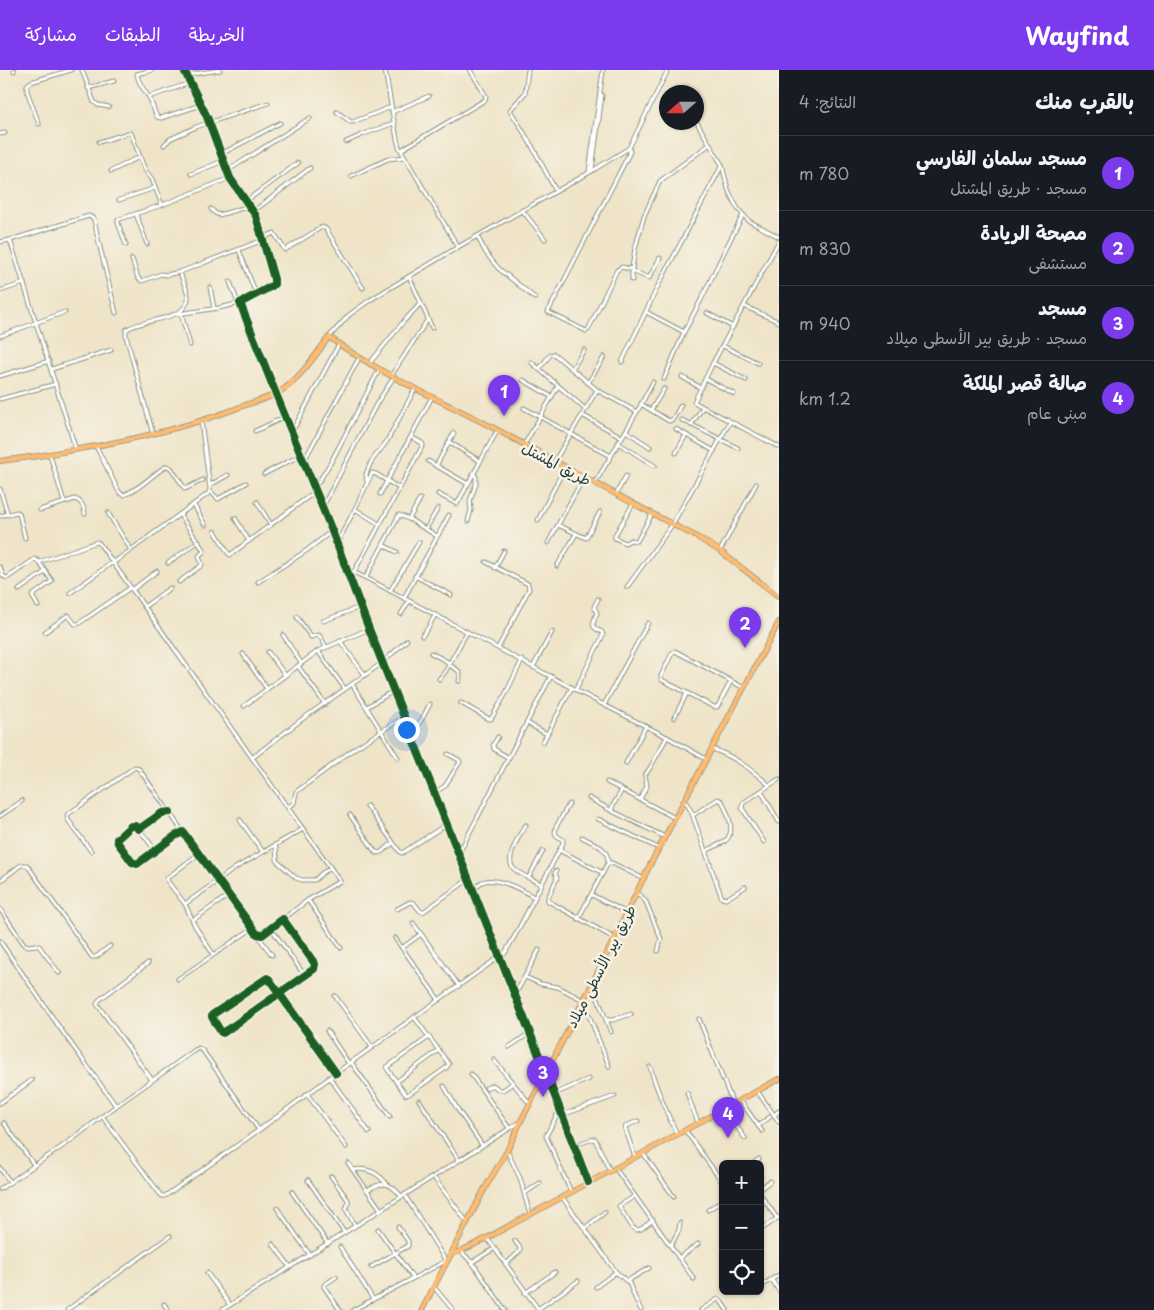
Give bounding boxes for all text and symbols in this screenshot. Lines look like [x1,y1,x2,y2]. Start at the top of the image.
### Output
text: Wayfind [1025,17,1129,53]
text: مشاركة [25,20,77,47]
text: الطبقات [105,20,161,47]
text: الخريطة [189,20,245,47]
text: بالقرب منك [1035,84,1134,116]
north arrow [659,85,704,130]
text: النتائج: 4 [799,89,856,113]
text: مسجد سلمان الفارسي [916,143,1087,171]
text: 780 m [799,161,849,185]
text: 1 [1114,161,1122,185]
text: مسجد · طريق المشتل [950,175,1087,199]
text: مصحة الريادة [980,218,1087,246]
text: 830 m [799,236,851,260]
text: 2 [1112,236,1124,260]
text: مستشفى [1028,250,1087,274]
text: مسجد [1038,293,1087,321]
text: 940 m [799,311,850,335]
text: 3 [1113,311,1123,335]
text: مسجد · طريق بير الأسطى ميلاد [886,325,1087,349]
text: صالة قصر الملكة [963,368,1087,396]
pin: 1 [488,375,520,416]
text: 1.2 km [799,386,851,410]
text: 4 [1113,386,1123,410]
text: مبنى عام [1027,400,1087,424]
street label: طريق المشتل [518,435,596,491]
pin: 2 [729,607,761,648]
your location [394,717,420,743]
street label: طريق بير الأسطى ميلاد [559,900,641,1032]
pin: 3 [527,1056,559,1097]
pin: 4 [712,1097,744,1138]
map controls [719,1160,764,1295]
button: + [719,1160,764,1205]
button: − [719,1205,764,1250]
button: locate [719,1250,764,1295]

